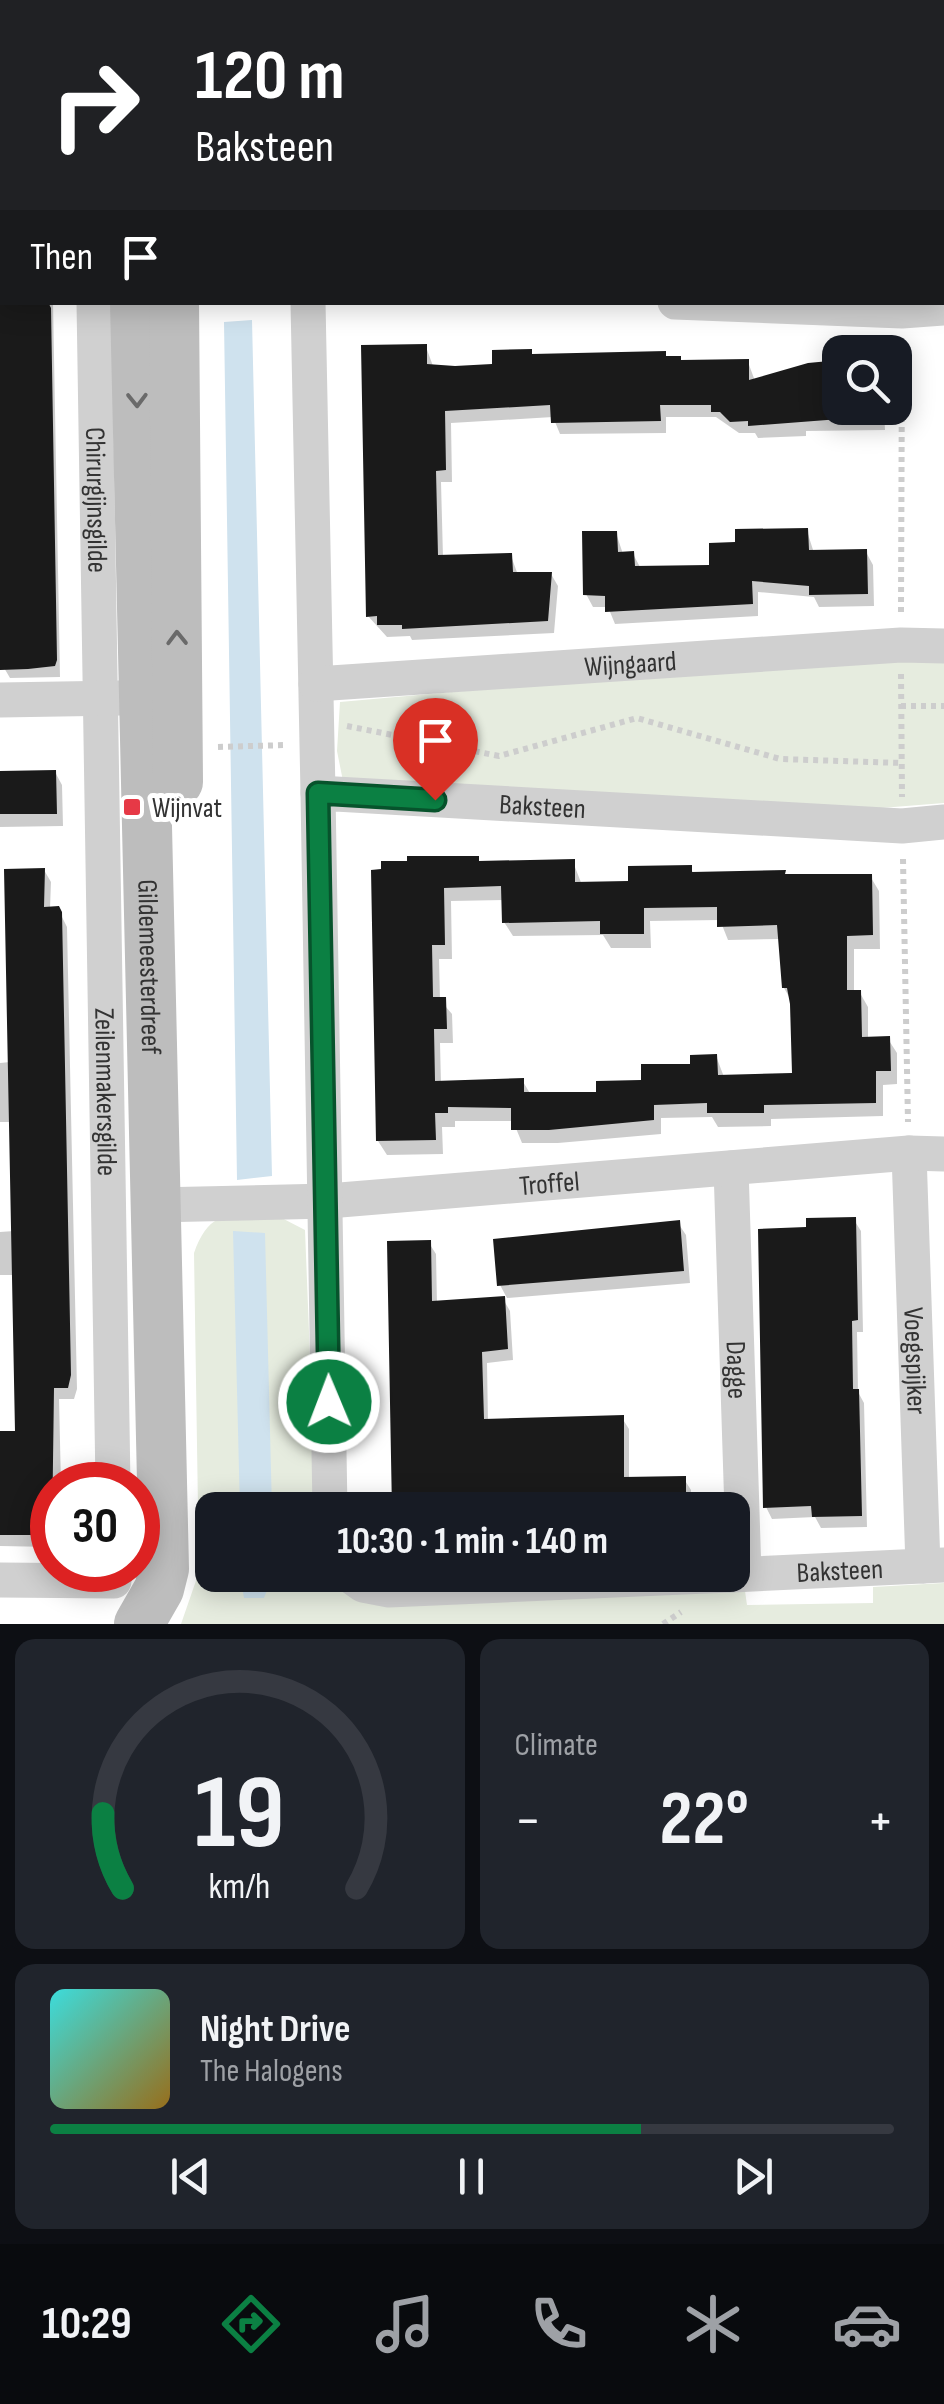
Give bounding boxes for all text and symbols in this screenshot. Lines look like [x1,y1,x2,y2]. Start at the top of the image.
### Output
text: 120 m [195,35,345,119]
icon: right [30,40,160,170]
text: Baksteen [195,120,334,175]
icon: arrive [113,230,168,285]
text: Then [30,235,93,280]
map controls [822,335,912,425]
button: search [822,335,912,425]
one-way arrow [126,392,147,408]
street label: Chirurgijnsgilde [78,427,113,573]
one-way arrow [166,629,188,644]
street label: Wijngaard [583,645,677,684]
pin [393,698,478,801]
icon: arrive [408,713,463,768]
street label: Baksteen [498,788,587,826]
place label: Wijnvat [152,792,222,825]
marker: Wijnvat [121,796,143,818]
street label: Gildemeesterdreef [130,879,167,1056]
street label: Zeilenmakersgilde [87,1007,123,1176]
street label: Troffel [518,1165,581,1203]
street label: Voegspijker [896,1307,933,1415]
street label: Dagge [719,1340,753,1399]
position arrow [277,1350,381,1454]
speed limit sign: 30 [30,1462,160,1592]
text: 10:30 · 1 min · 140 m [337,1519,608,1564]
street label: Baksteen [796,1553,884,1590]
text: Climate [515,1726,598,1765]
text: 19 [195,1752,285,1877]
text: 22° [660,1775,749,1866]
text: − [515,1788,541,1855]
text: + [867,1788,894,1855]
text: km/h [209,1866,271,1909]
text: Night Drive [200,2007,351,2052]
text: The Halogens [200,2052,343,2091]
icon: previous [163,2149,218,2204]
icon: pause [444,2149,499,2204]
icon: next [726,2149,781,2204]
icon: directions [216,2289,286,2359]
icon: music [370,2289,440,2359]
icon: phone [524,2289,594,2359]
icon: climate [678,2289,748,2359]
icon: car [832,2289,902,2359]
text: 10:29 [42,2297,132,2352]

